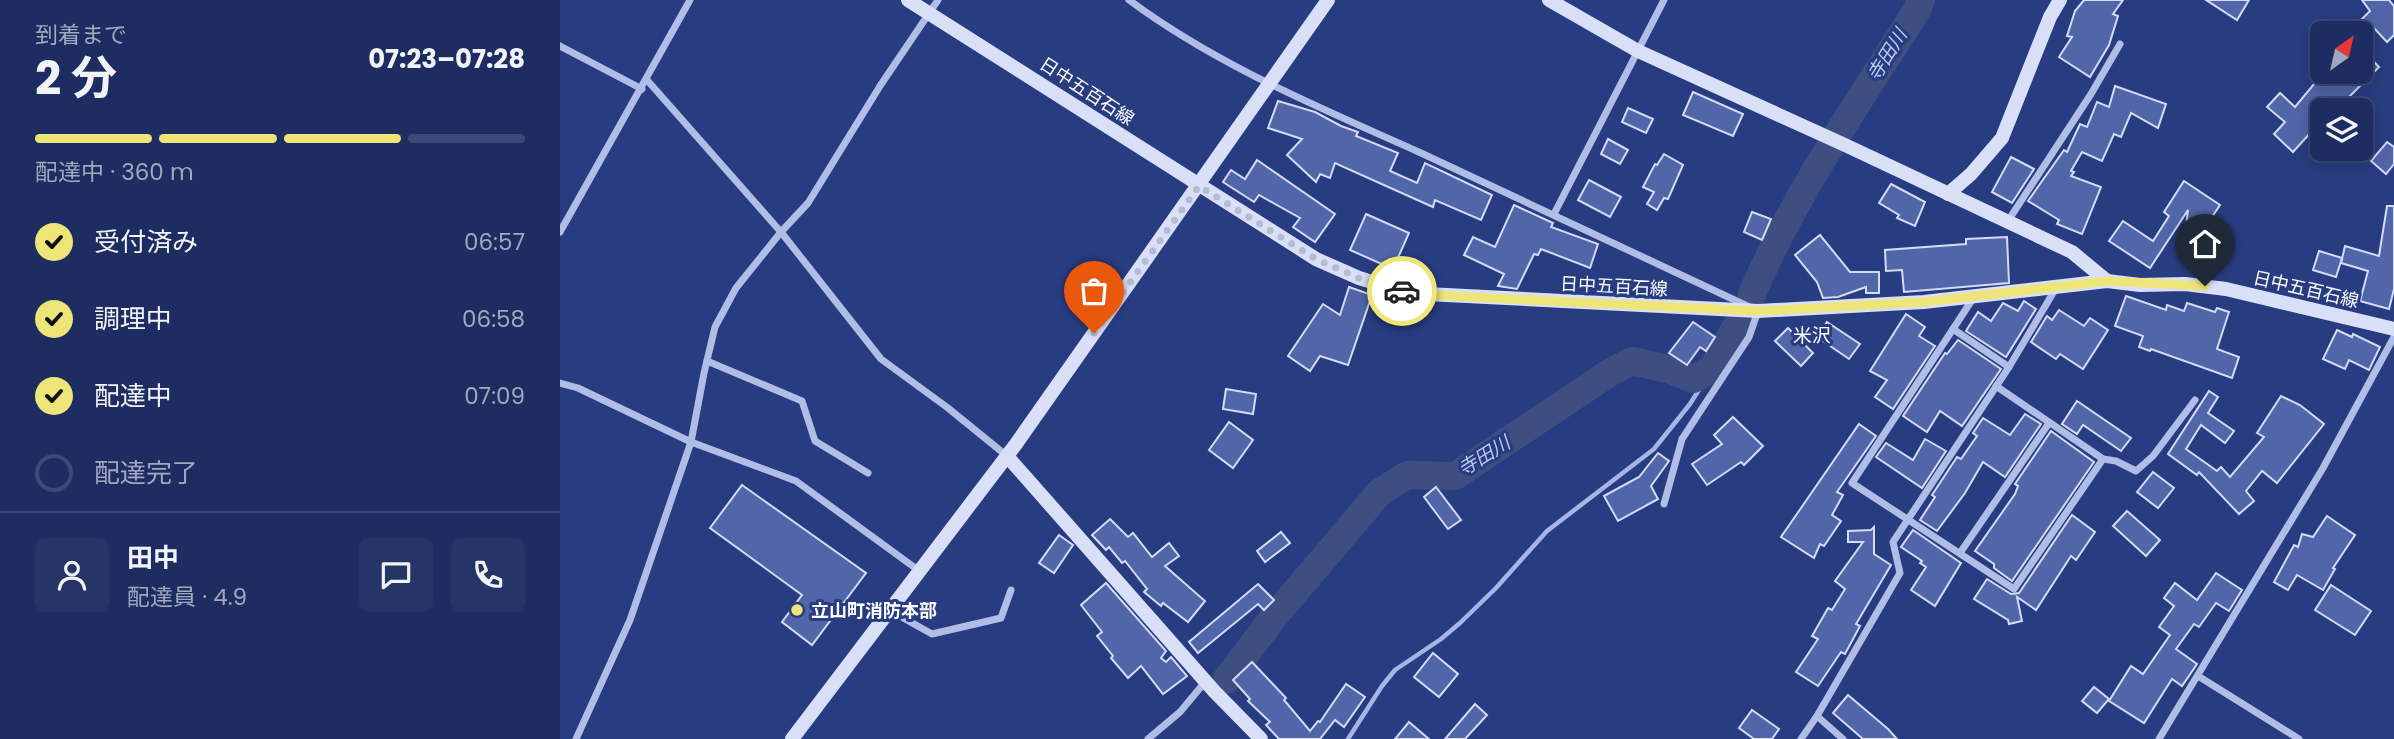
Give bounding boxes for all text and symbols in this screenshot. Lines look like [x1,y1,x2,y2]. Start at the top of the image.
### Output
text: 到着まで [35,19,127,51]
north arrow [2310,21,2373,84]
map controls [2310,21,2373,161]
water label: 寺田川 [1860,22,1915,86]
text: 07:23–07:28 [368,41,525,77]
text: 2 分 [35,46,117,110]
street label: 日中五百石線 [1035,51,1139,131]
button: layers [2310,98,2373,161]
text: 配達中 · 360 m [35,156,194,188]
pin [2175,214,2235,286]
icon: check [35,223,73,261]
text: 受付済み [94,224,198,260]
icon: home [2186,225,2224,263]
text: 06:57 [464,226,525,258]
courier [1367,256,1437,326]
pin [1064,261,1124,333]
street label: 日中五百石線 [2251,265,2361,313]
street label: 日中五百石線 [1559,271,1669,301]
icon: bag [1075,272,1113,310]
icon: car [1383,272,1421,310]
icon: check [35,300,73,338]
text: 調理中 [94,301,172,337]
text: 06:58 [462,303,525,335]
district label: 米沢 [1793,322,1831,349]
icon: check [35,377,73,415]
text: 配達中 [94,378,172,414]
text: 07:09 [464,380,525,412]
water label: 寺田川 [1453,428,1517,483]
text: 配達完了 [94,455,198,491]
button: person [35,538,109,612]
button: chat [359,538,433,612]
button: phone [451,538,525,612]
text: 田中 [127,540,179,576]
text: 配達員 · 4.9 [127,581,247,613]
place label: 立山町消防本部 [811,598,937,623]
marker: 立山町消防本部 [789,602,805,618]

